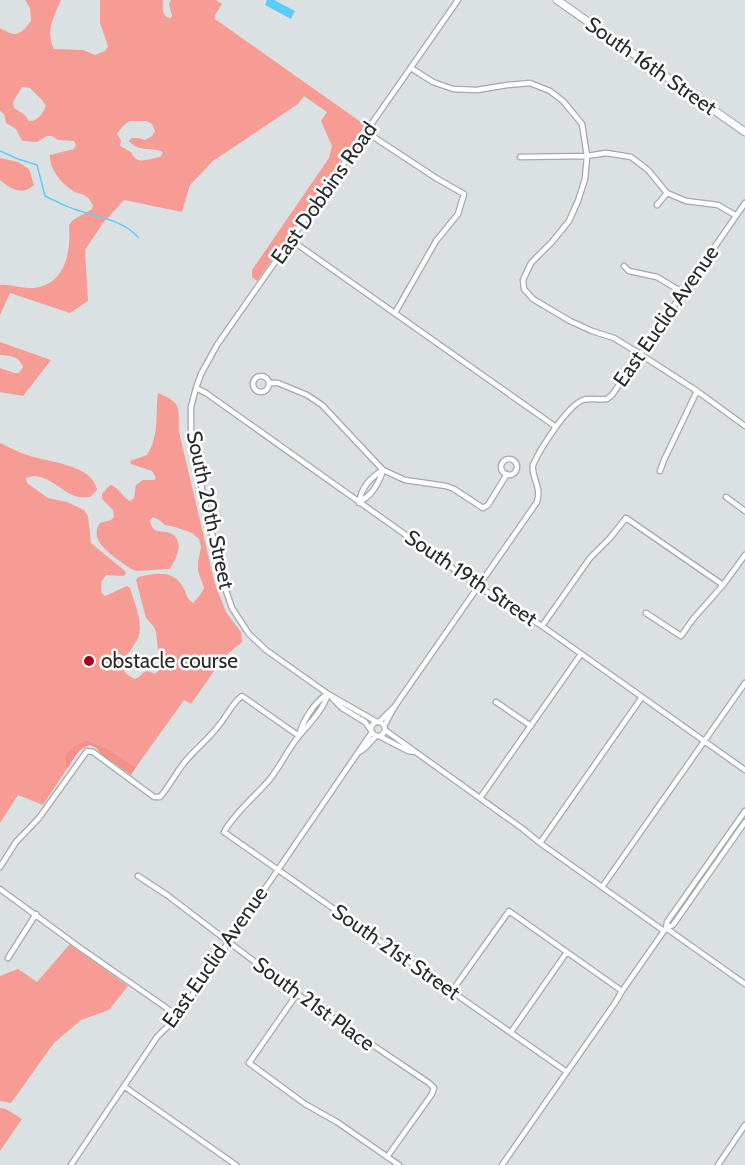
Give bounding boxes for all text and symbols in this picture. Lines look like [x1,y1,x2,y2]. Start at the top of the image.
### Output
street label: South 16th Street [581,11,722,120]
street label: East Dobbins Road [265,117,382,268]
street label: East Euclid Avenue [608,240,724,391]
street label: South 20th Street [182,429,239,591]
street label: South 19th Street [400,524,542,631]
place label: obstacle course [101,648,238,673]
marker: obstacle course [82,654,96,668]
street label: East Euclid Avenue [157,881,273,1032]
street label: South 21st Street [328,898,465,1005]
street label: South 21st Place [249,951,380,1056]

